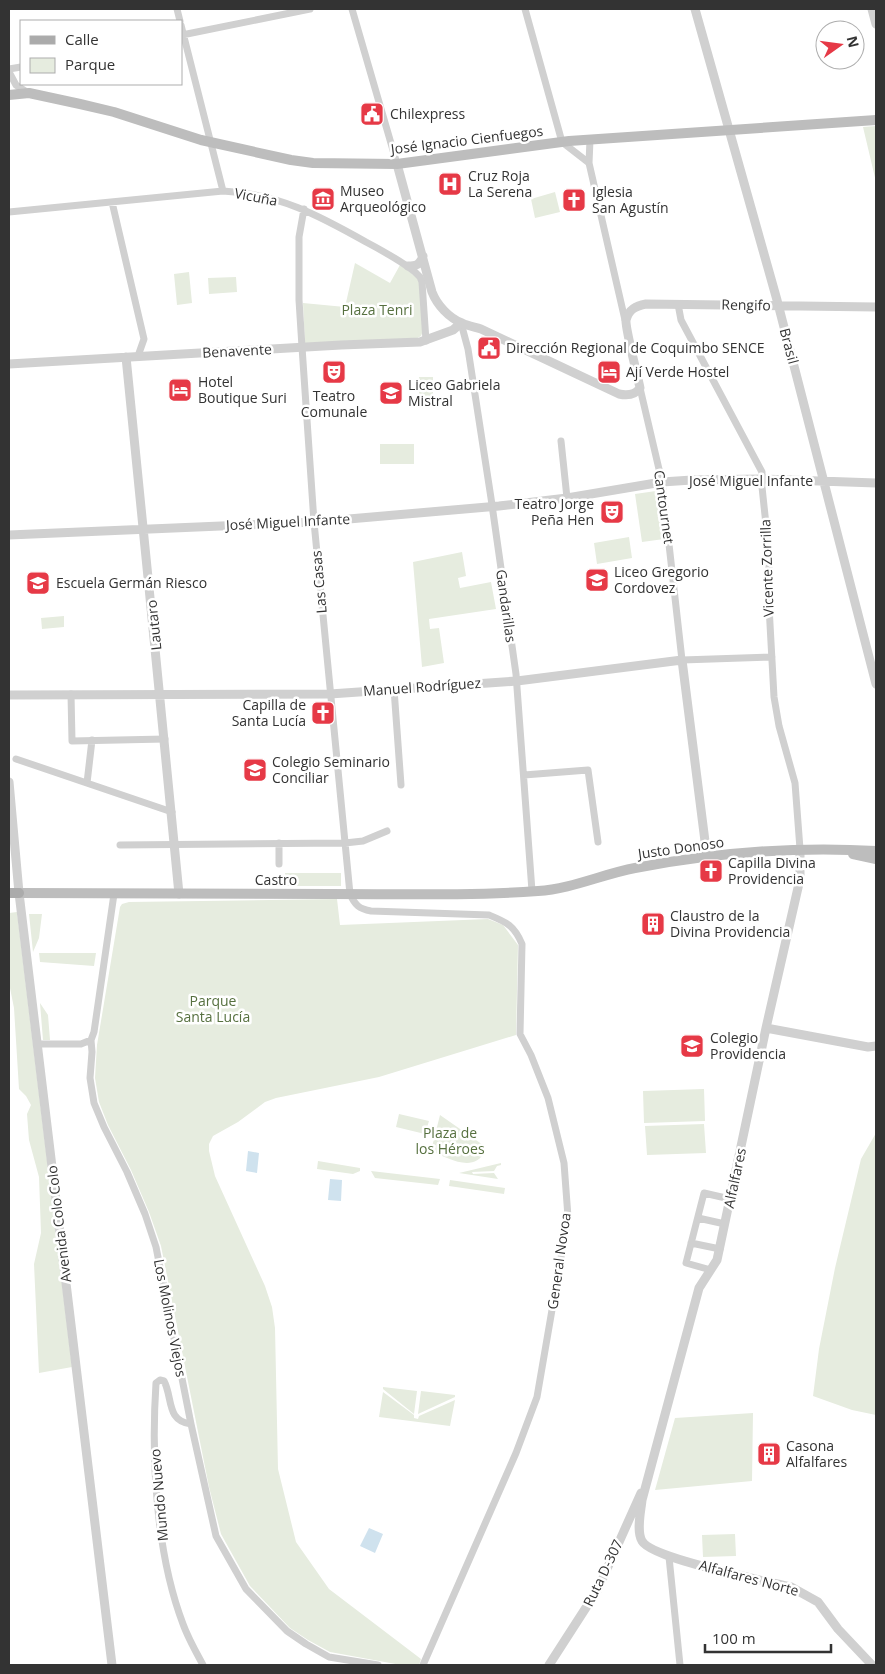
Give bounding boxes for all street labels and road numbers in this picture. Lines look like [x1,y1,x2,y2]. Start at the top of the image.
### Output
street label: José Ignacio Cienfuegos [388,121,544,159]
street label: Vicuña [233,183,279,210]
street label: Rengifo [721,295,771,314]
street label: Brasil [776,326,803,366]
street label: Benavente [202,339,272,362]
street label: Cantournet [650,469,679,545]
street label: José Miguel Infante [687,471,813,490]
street label: José Miguel Infante [224,509,351,534]
street label: Vicente Zorrilla [755,519,778,617]
street label: Las Casas [306,549,331,614]
street label: Gandarillas [492,568,521,644]
street label: Lautaro [141,599,166,651]
street label: Manuel Rodríguez [362,673,482,700]
street label: Justo Donoso [635,832,725,863]
street label: Castro [255,870,297,889]
street label: Alfalfares [719,1146,750,1210]
street label: Avenida Colo Colo [42,1164,75,1284]
street label: General Novoa [542,1211,575,1310]
street label: Los Molinos Viejos [150,1257,191,1379]
street label: Mundo Nuevo [145,1448,172,1542]
street label: Ruta D-307 [578,1536,627,1609]
street label: Alfalfares Norte [697,1555,801,1600]

